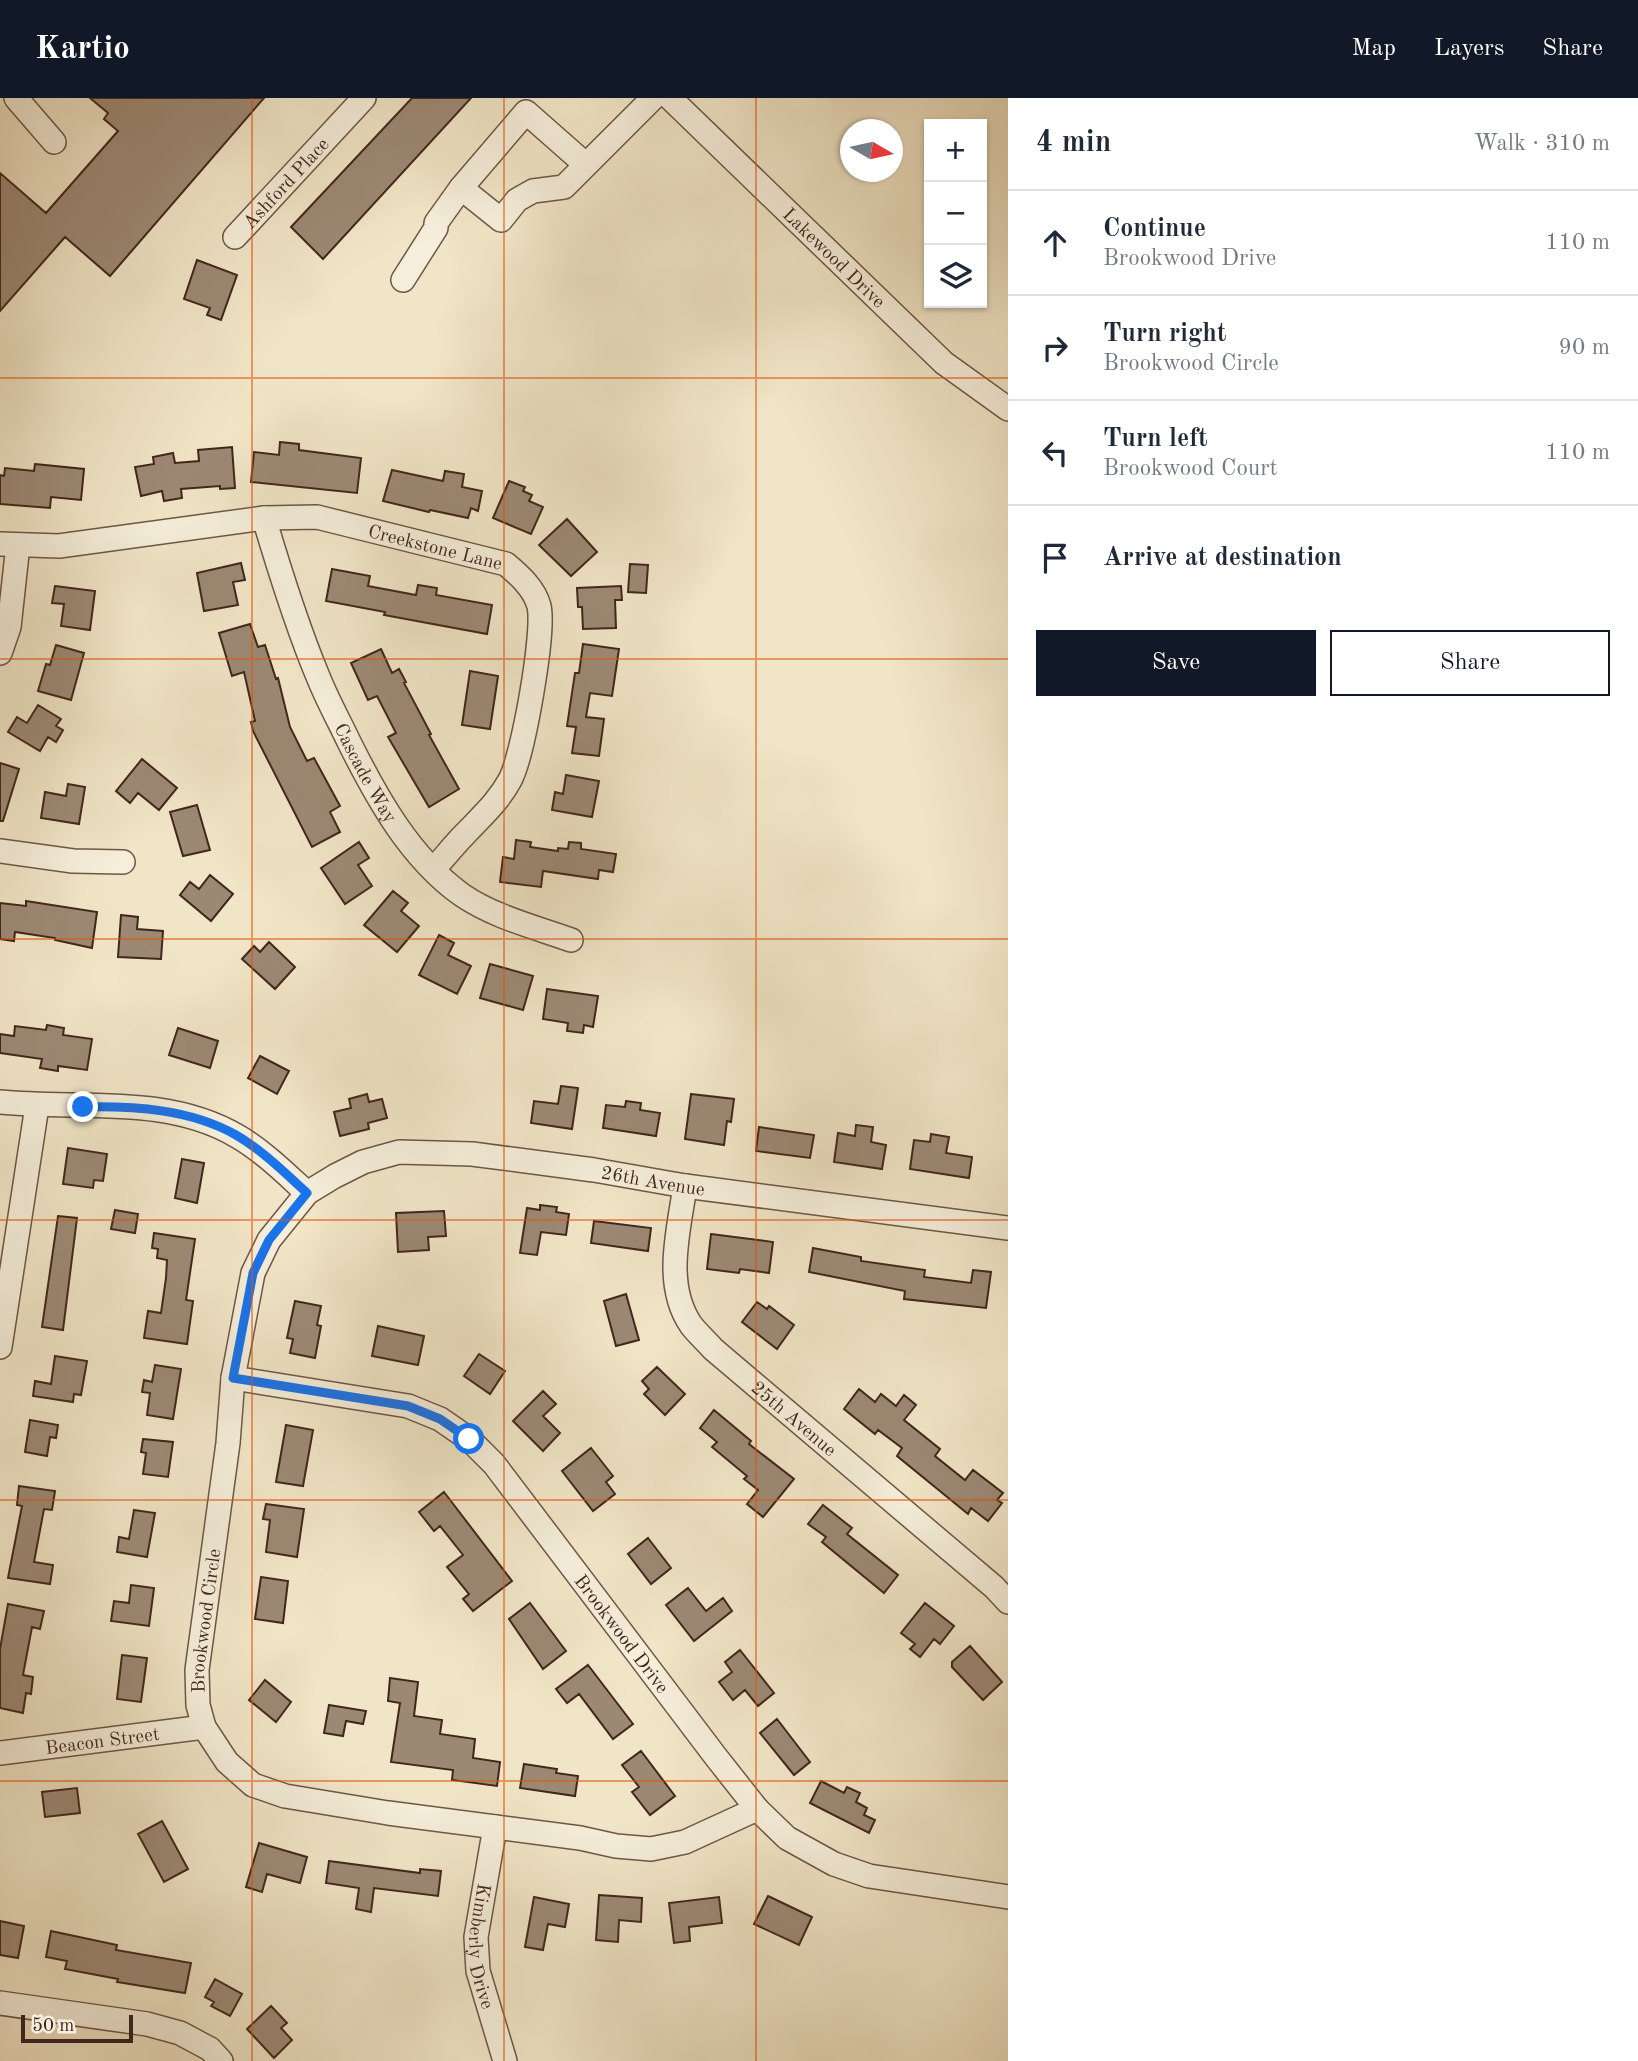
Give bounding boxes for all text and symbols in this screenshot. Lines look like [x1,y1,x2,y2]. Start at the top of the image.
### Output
text: Kartio [35,33,130,66]
text: Map [1352,37,1396,61]
text: Layers [1434,37,1504,61]
text: Share [1542,37,1603,61]
north arrow [840,119,903,182]
map controls [924,119,987,308]
button: + [924,119,987,182]
text: 4 min [1036,128,1111,158]
text: Walk · 310 m [1474,132,1610,155]
street label: Ashford Place [241,135,334,234]
button: − [924,182,987,245]
street label: Lakewood Drive [778,205,888,313]
text: Continue [1103,216,1206,242]
icon: ahead [1036,224,1074,262]
text: 110 m [1545,231,1610,254]
button: layers [924,245,987,308]
text: Brookwood Drive [1103,247,1276,270]
text: Turn right [1103,321,1226,347]
icon: right [1036,329,1074,367]
text: 90 m [1559,336,1610,359]
text: Brookwood Circle [1103,352,1279,375]
text: Turn left [1103,426,1208,452]
icon: left [1036,434,1074,472]
text: 110 m [1545,441,1610,464]
text: Brookwood Court [1103,457,1278,480]
street label: Creekstone Lane [366,523,504,575]
icon: arrive [1036,539,1074,577]
text: Arrive at destination [1103,545,1342,571]
button: Save [1036,630,1316,696]
button: Share [1330,630,1610,696]
street label: Cascade Way [329,721,399,827]
route end [67,1091,98,1122]
street label: 26th Avenue [599,1164,706,1200]
street label: 25th Avenue [747,1379,839,1461]
route start [453,1423,484,1454]
street label: Brookwood Circle [190,1548,225,1693]
street label: Brookwood Drive [570,1572,671,1698]
street label: Beacon Street [44,1726,161,1759]
street label: Kimberly Drive [464,1882,496,2012]
scale bar [21,2012,133,2044]
text: 50 m [32,2017,74,2036]

